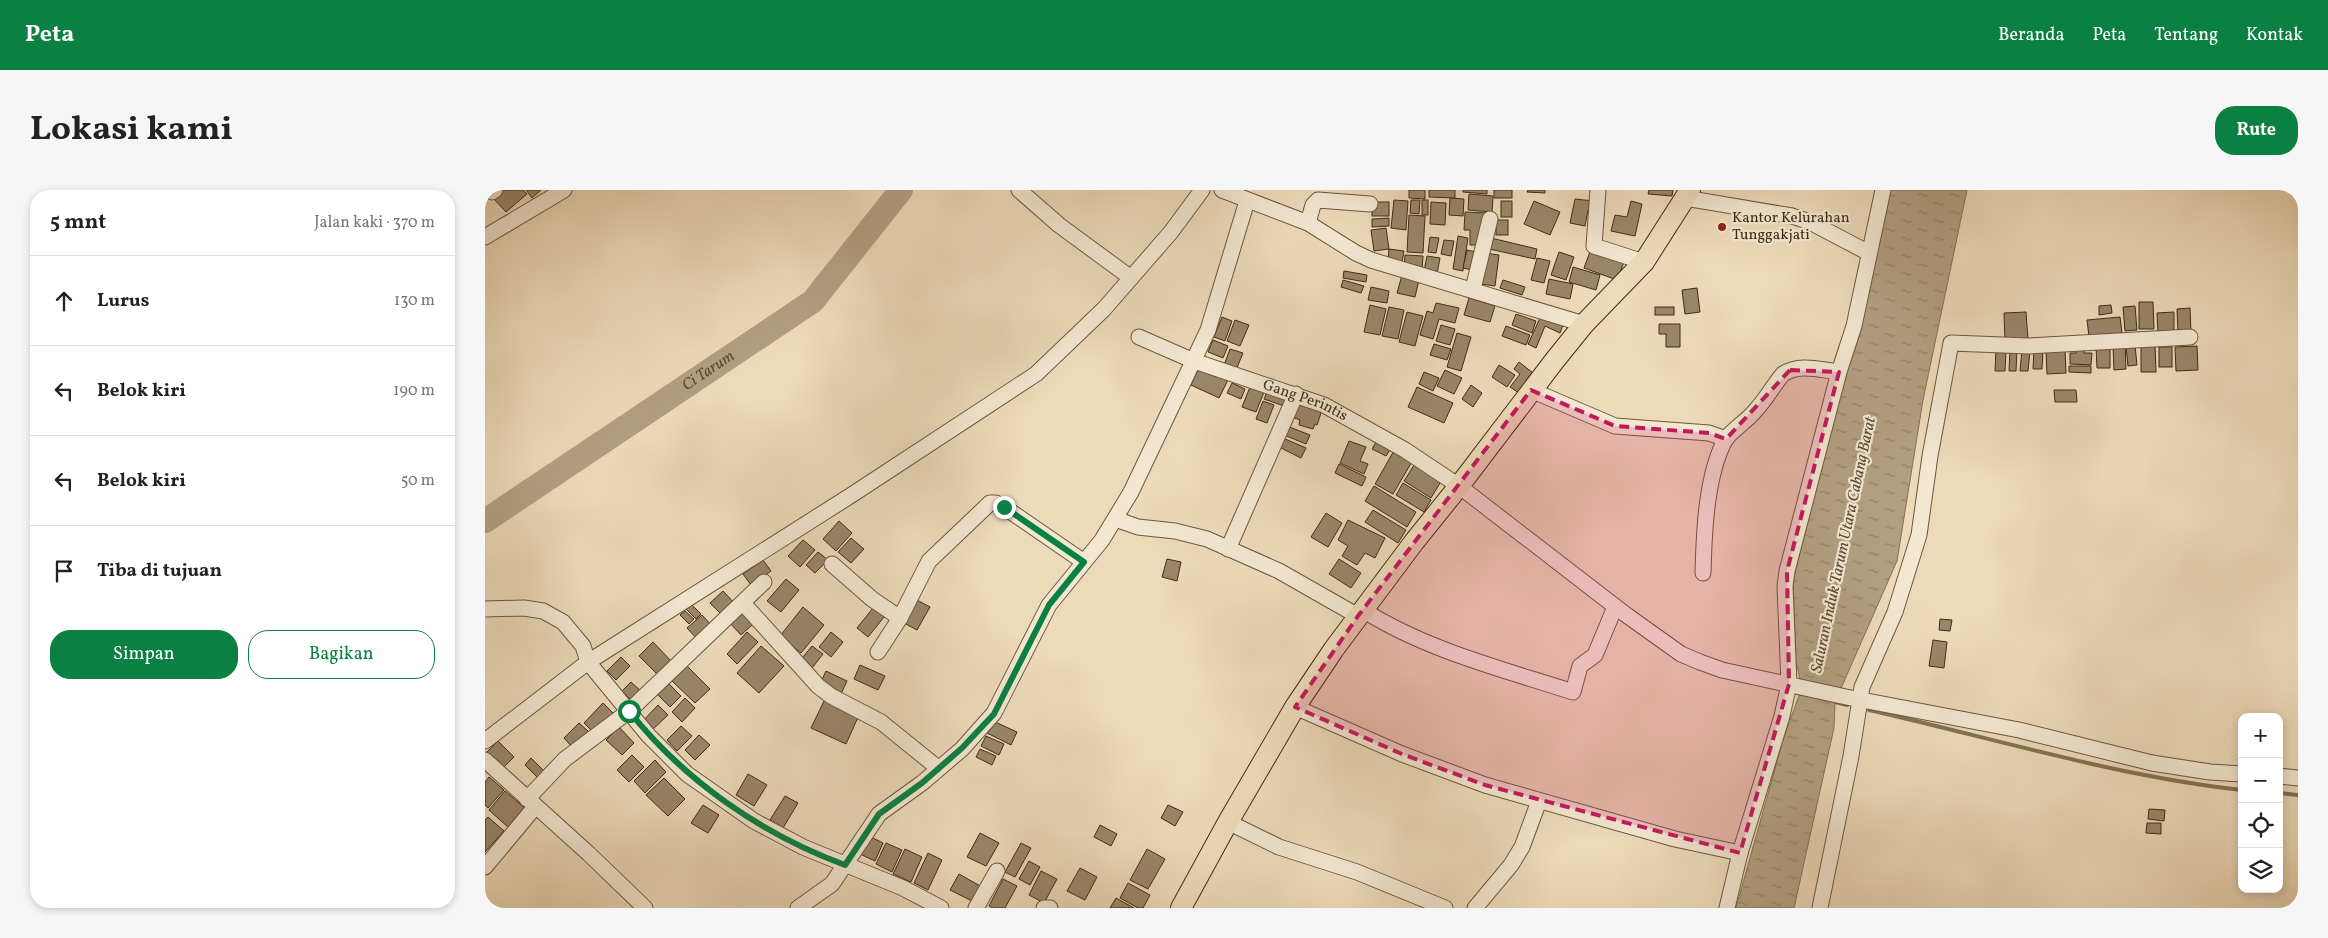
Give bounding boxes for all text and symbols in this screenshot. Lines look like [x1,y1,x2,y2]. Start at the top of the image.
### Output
text: Peta [25,18,74,52]
text: Beranda [1998,23,2064,48]
text: Peta [2092,23,2126,48]
text: Tentang [2154,23,2218,48]
text: Kontak [2246,23,2303,48]
text: Lokasi kami [30,106,233,154]
button: Rute [2215,106,2298,155]
text: 5 mnt [50,208,106,237]
place label: Kantor Kelurahan Tunggakjati [1732,208,1850,246]
text: Jalan kaki · 370 m [314,212,435,234]
marker: Kantor Kelurahan Tunggakjati [1716,221,1728,233]
icon: ahead [50,287,78,315]
text: Lurus [97,288,149,314]
text: 130 m [394,290,435,312]
water label: Ci Tarum [678,346,739,397]
street label: Gang Perintis [1260,375,1351,427]
icon: left [50,377,78,405]
text: Belok kiri [97,378,186,404]
text: 190 m [393,380,435,402]
water label: Saluran Induk Tarum Utara Cabang Barat [1806,414,1882,675]
icon: left [50,467,78,495]
text: Belok kiri [97,468,186,494]
text: 50 m [401,470,435,492]
route end [993,496,1016,519]
icon: arrive [50,557,78,585]
text: Tiba di tujuan [97,558,222,584]
button: Simpan [50,630,238,679]
button: Bagikan [248,630,435,679]
route start [618,700,641,723]
map controls [2238,713,2283,893]
button: + [2238,713,2283,758]
button: − [2238,758,2283,803]
button: locate [2238,803,2283,848]
button: layers [2238,848,2283,893]

